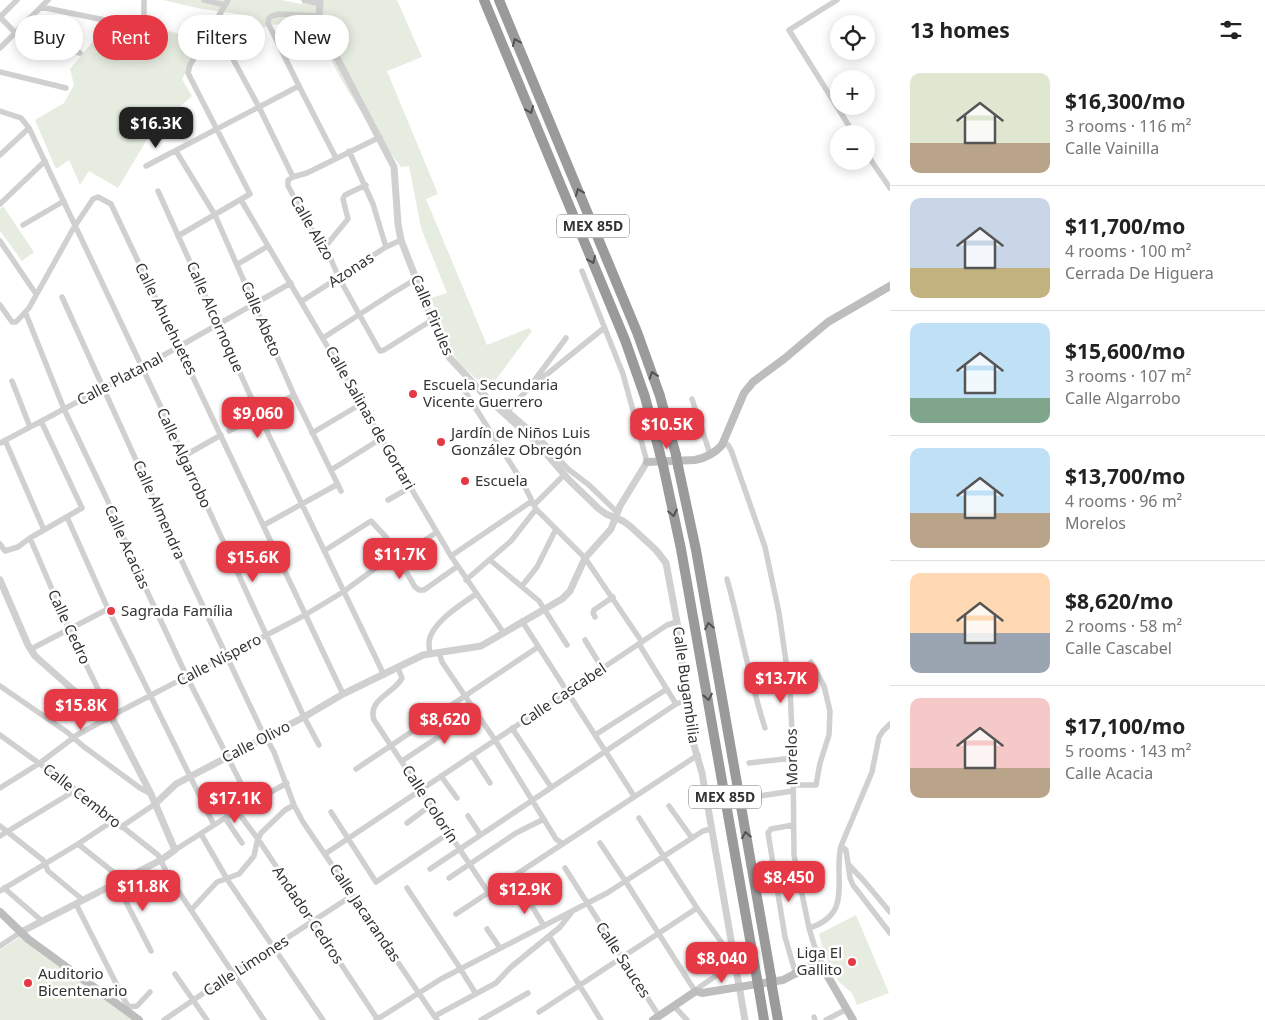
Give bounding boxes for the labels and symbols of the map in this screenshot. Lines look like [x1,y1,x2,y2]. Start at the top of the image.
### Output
one-way arrow [512,38,522,46]
one-way arrow [524,105,534,113]
pin: $16.3K [115,106,197,149]
one-way arrow [575,188,585,196]
street label: Calle Alizo [286,192,339,263]
road number: MEX 85D [557,215,629,238]
street label: Azonas [324,247,377,291]
one-way arrow [585,255,596,264]
street label: Calle Alcornoque [183,258,249,375]
street label: Calle Ahuehuetes [131,259,203,378]
street label: Calle Pirules [407,271,459,358]
street label: Calle Abeto [237,278,287,359]
street label: Calle Salinas de Gortari [321,342,420,493]
street label: Calle Platanal [73,347,166,409]
one-way arrow [648,371,658,379]
place label: Escuela Secundaria Vicente Guerrero [423,374,558,411]
marker: Escuela Secundaria Vicente Guerrero [407,388,419,400]
pin: $9,060 [217,396,299,439]
street label: Calle Algarrobo [153,404,217,511]
pin: $10.5K [626,408,708,450]
place label: Jardín de Niños Luis González Obregón [449,422,590,459]
marker: Jardín de Niños Luis González Obregón [435,436,447,448]
street label: Calle Almendra [129,457,191,562]
place label: Escuela [475,470,528,490]
marker: Escuela [459,475,471,487]
street label: Calle Acacias [101,501,155,592]
one-way arrow [667,509,678,518]
pin: $11.7K [359,538,441,580]
pin: $15.6K [212,540,294,583]
street label: Calle Cedro [44,586,96,667]
place label: Sagrada Família [121,600,233,620]
marker: Sagrada Família [105,605,117,617]
one-way arrow [705,621,715,630]
street label: Calle Bugambilia [669,625,705,745]
street label: Calle Níspero [173,628,264,690]
street label: Calle Cascabel [515,658,610,730]
pin: $13.7K [740,662,822,704]
pin: $15.8K [40,688,122,731]
one-way arrow [702,693,712,702]
pin: $8,620 [404,702,486,745]
street label: Calle Olivo [218,715,293,767]
street label: Morelos [781,728,801,786]
street label: Calle Cembro [39,758,126,832]
street label: Calle Colorín [398,761,463,846]
pin: $17.1K [194,782,276,824]
road number: MEX 85D [689,786,761,809]
one-way arrow [742,831,752,839]
street label: Calle Jacarandas [326,859,406,966]
pin: $8,450 [748,860,830,903]
street label: Andador Cedros [269,862,349,967]
pin: $11.8K [102,870,184,912]
pin: $12.9K [484,872,566,915]
street label: Calle Sauces [592,918,656,1001]
street label: Calle Limones [199,930,292,1000]
pin: $8,040 [681,942,763,984]
place label: Liga El Gallito [797,942,842,979]
marker: Liga El Gallito [846,956,858,968]
place label: Auditorio Bicentenario [38,963,127,1000]
marker: Auditorio Bicentenario [22,977,34,989]

